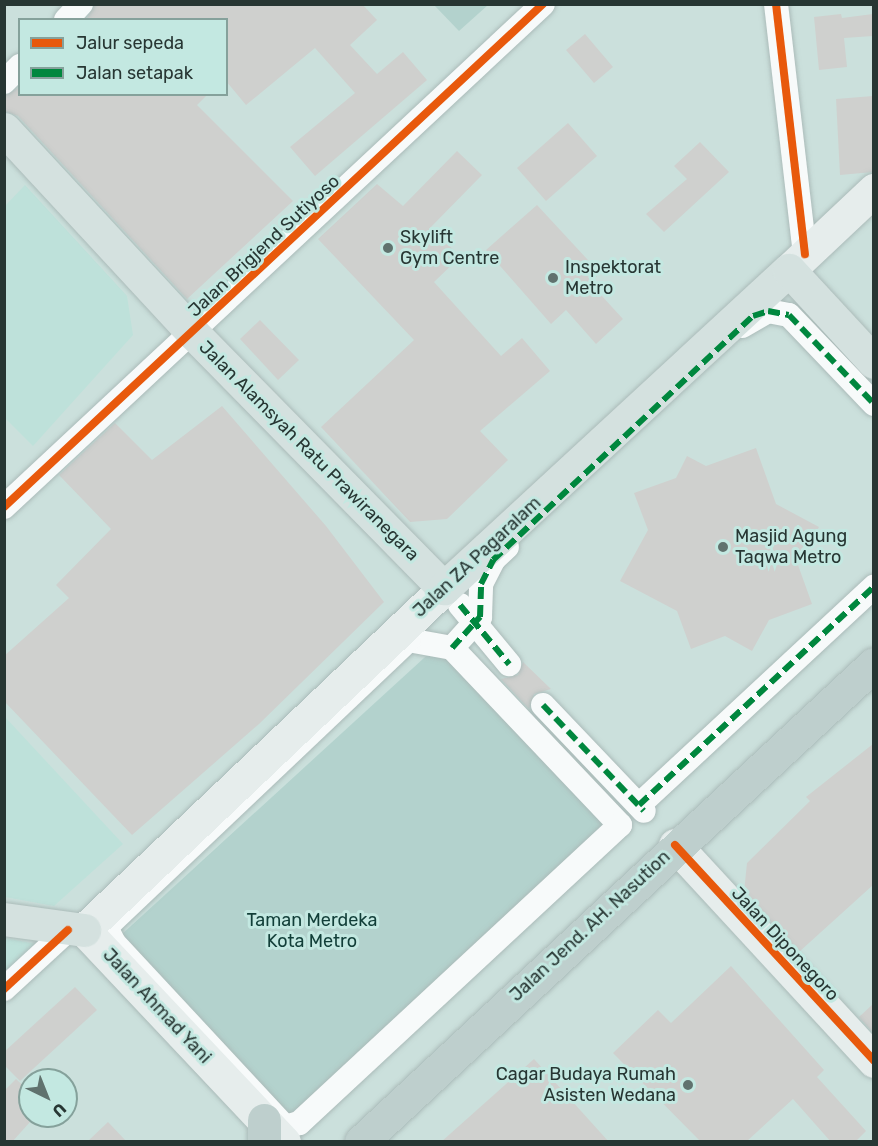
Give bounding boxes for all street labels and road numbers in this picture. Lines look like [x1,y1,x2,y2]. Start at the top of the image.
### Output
street label: Jalan Brigjend Sutiyoso [184,170,344,322]
street label: Jalan Alamsyah Ratu Prawiranegara [194,336,424,566]
street label: Jalan ZA Pagaralam [409,492,545,622]
street label: Jalan Jend. AH. Nasution [505,846,675,1006]
street label: Jalan Diponegoro [727,883,843,1005]
street label: Jalan Ahmad Yani [98,944,216,1068]

